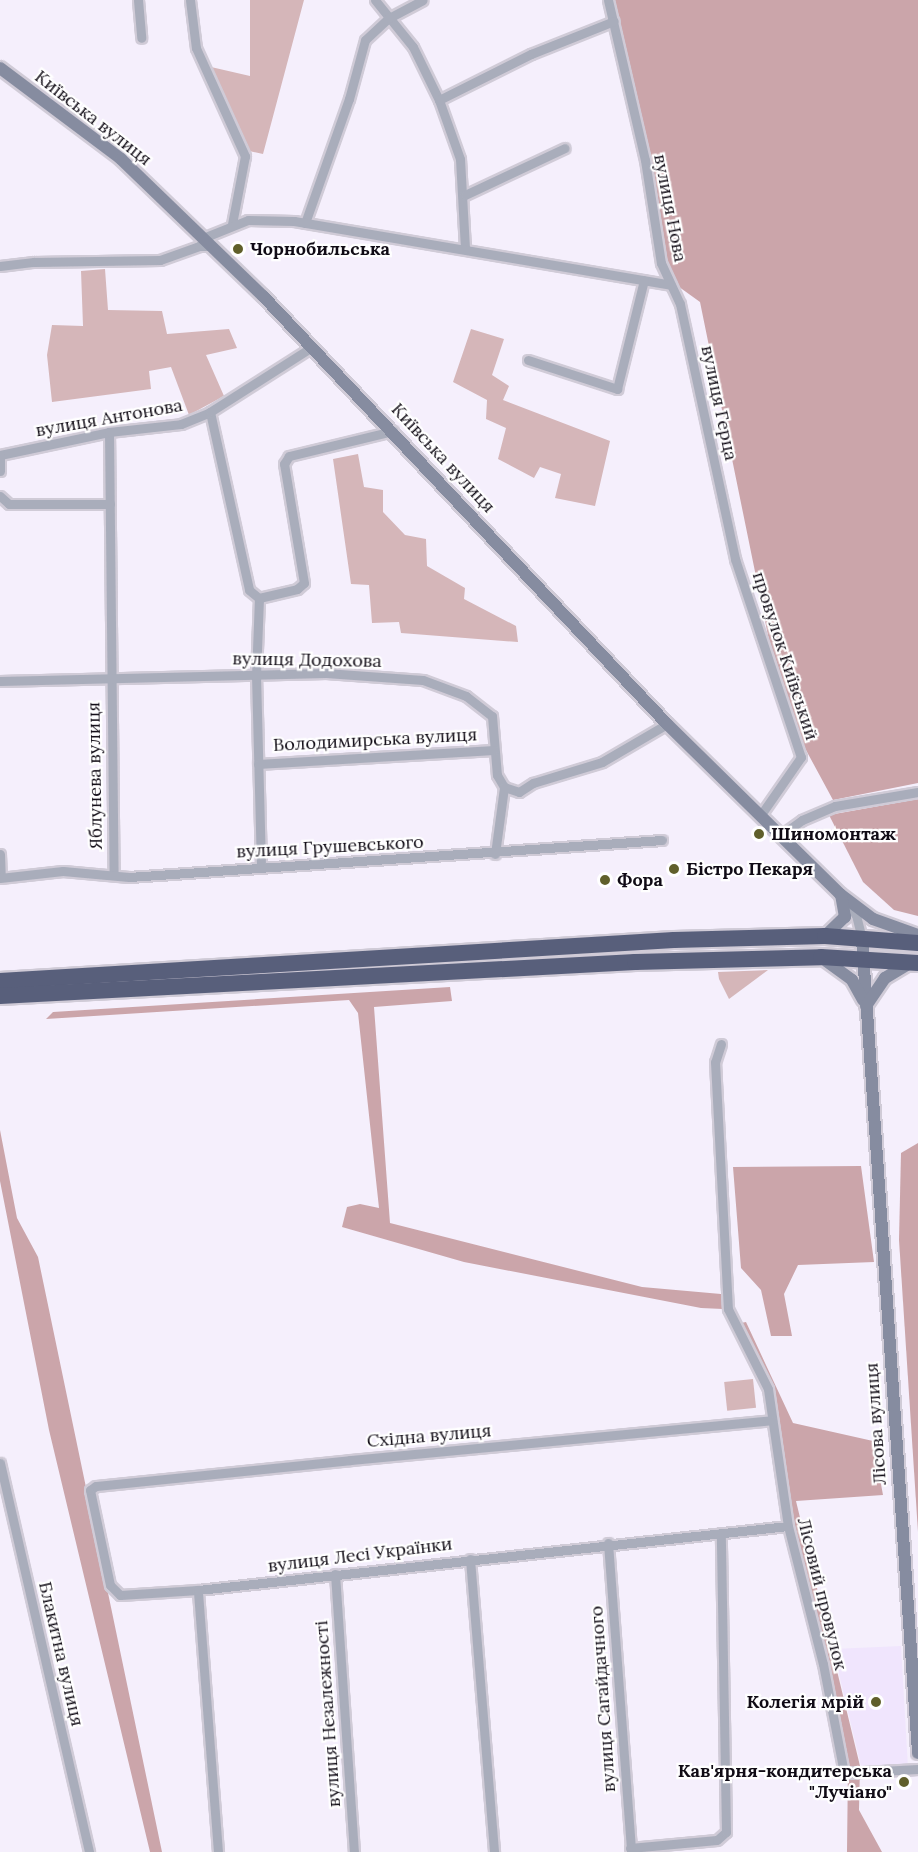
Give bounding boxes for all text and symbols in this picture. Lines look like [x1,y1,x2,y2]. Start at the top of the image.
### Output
street label: Київська вулиця [30,66,156,170]
street label: вулиця Нова [649,152,691,264]
place label: Чорнобильська [250,238,390,260]
marker: Чорнобильська [231,242,245,256]
street label: вулиця Герца [696,343,742,463]
street label: вулиця Антонова [34,394,184,442]
street label: Київська вулиця [387,399,499,517]
street label: провулок Київський [748,569,822,743]
street label: вулиця Додохова [232,648,382,672]
street label: Яблунева вулиця [83,702,107,850]
street label: Володимирська вулиця [272,724,478,756]
place label: Шиномонтаж [771,823,896,845]
marker: Шиномонтаж [752,827,766,841]
street label: вулиця Грушевського [236,831,424,863]
place label: Бістро Пекаря [686,858,813,880]
marker: Бістро Пекаря [667,862,681,876]
place label: Фора [617,869,663,891]
marker: Фора [598,873,612,887]
street label: Лісова вулиця [861,1362,891,1486]
street label: Східна вулиця [366,1420,492,1452]
street label: Лісовий провулок [793,1516,851,1672]
street label: вулиця Лесі Українки [267,1533,453,1577]
street label: Блакитна вулиця [34,1580,88,1728]
street label: вулиця Сагайдачного [586,1605,620,1793]
street label: вулиця Незалежності [311,1620,345,1808]
place label: Колегія мрій [747,1691,864,1713]
marker: Колегія мрій [869,1695,883,1709]
place label: Кав'ярня-кондитерська "Лучіано" [678,1761,892,1804]
marker: Кав'ярня-кондитерська "Лучіано" [897,1775,911,1789]

